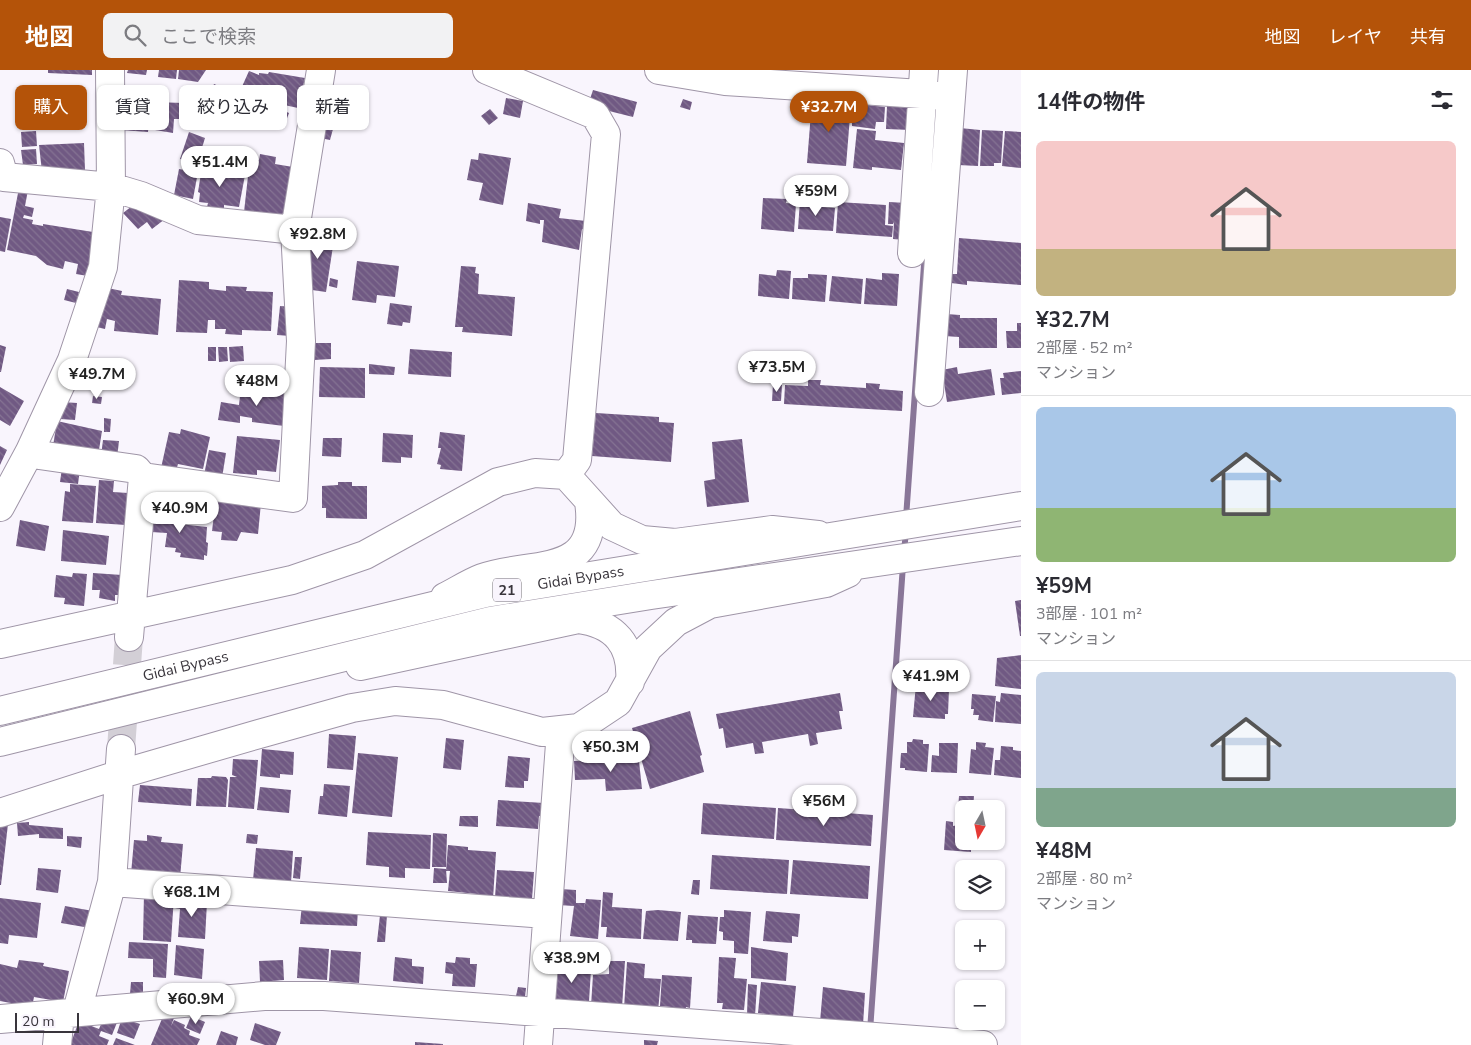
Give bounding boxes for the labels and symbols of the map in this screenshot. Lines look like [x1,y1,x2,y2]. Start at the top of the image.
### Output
pin: ¥32.7M [788,90,870,133]
pin: ¥51.4M [179,146,261,188]
pin: ¥59M [786,174,846,217]
pin: ¥92.8M [277,218,359,260]
pin: ¥73.5M [736,350,818,393]
pin: ¥49.7M [56,358,138,400]
pin: ¥48M [227,364,287,407]
pin: ¥40.9M [139,492,221,534]
street label: Gidai Bypass [536,561,625,594]
road number: 21 [493,578,521,602]
street label: Gidai Bypass [141,646,230,686]
pin: ¥41.9M [890,660,972,702]
pin: ¥50.3M [570,730,652,773]
pin: ¥56M [794,784,854,827]
north arrow [955,800,1005,850]
pin: ¥68.1M [151,876,233,918]
pin: ¥38.9M [531,942,613,984]
pin: ¥60.9M [155,982,237,1025]
scale bar [15,1010,79,1033]

